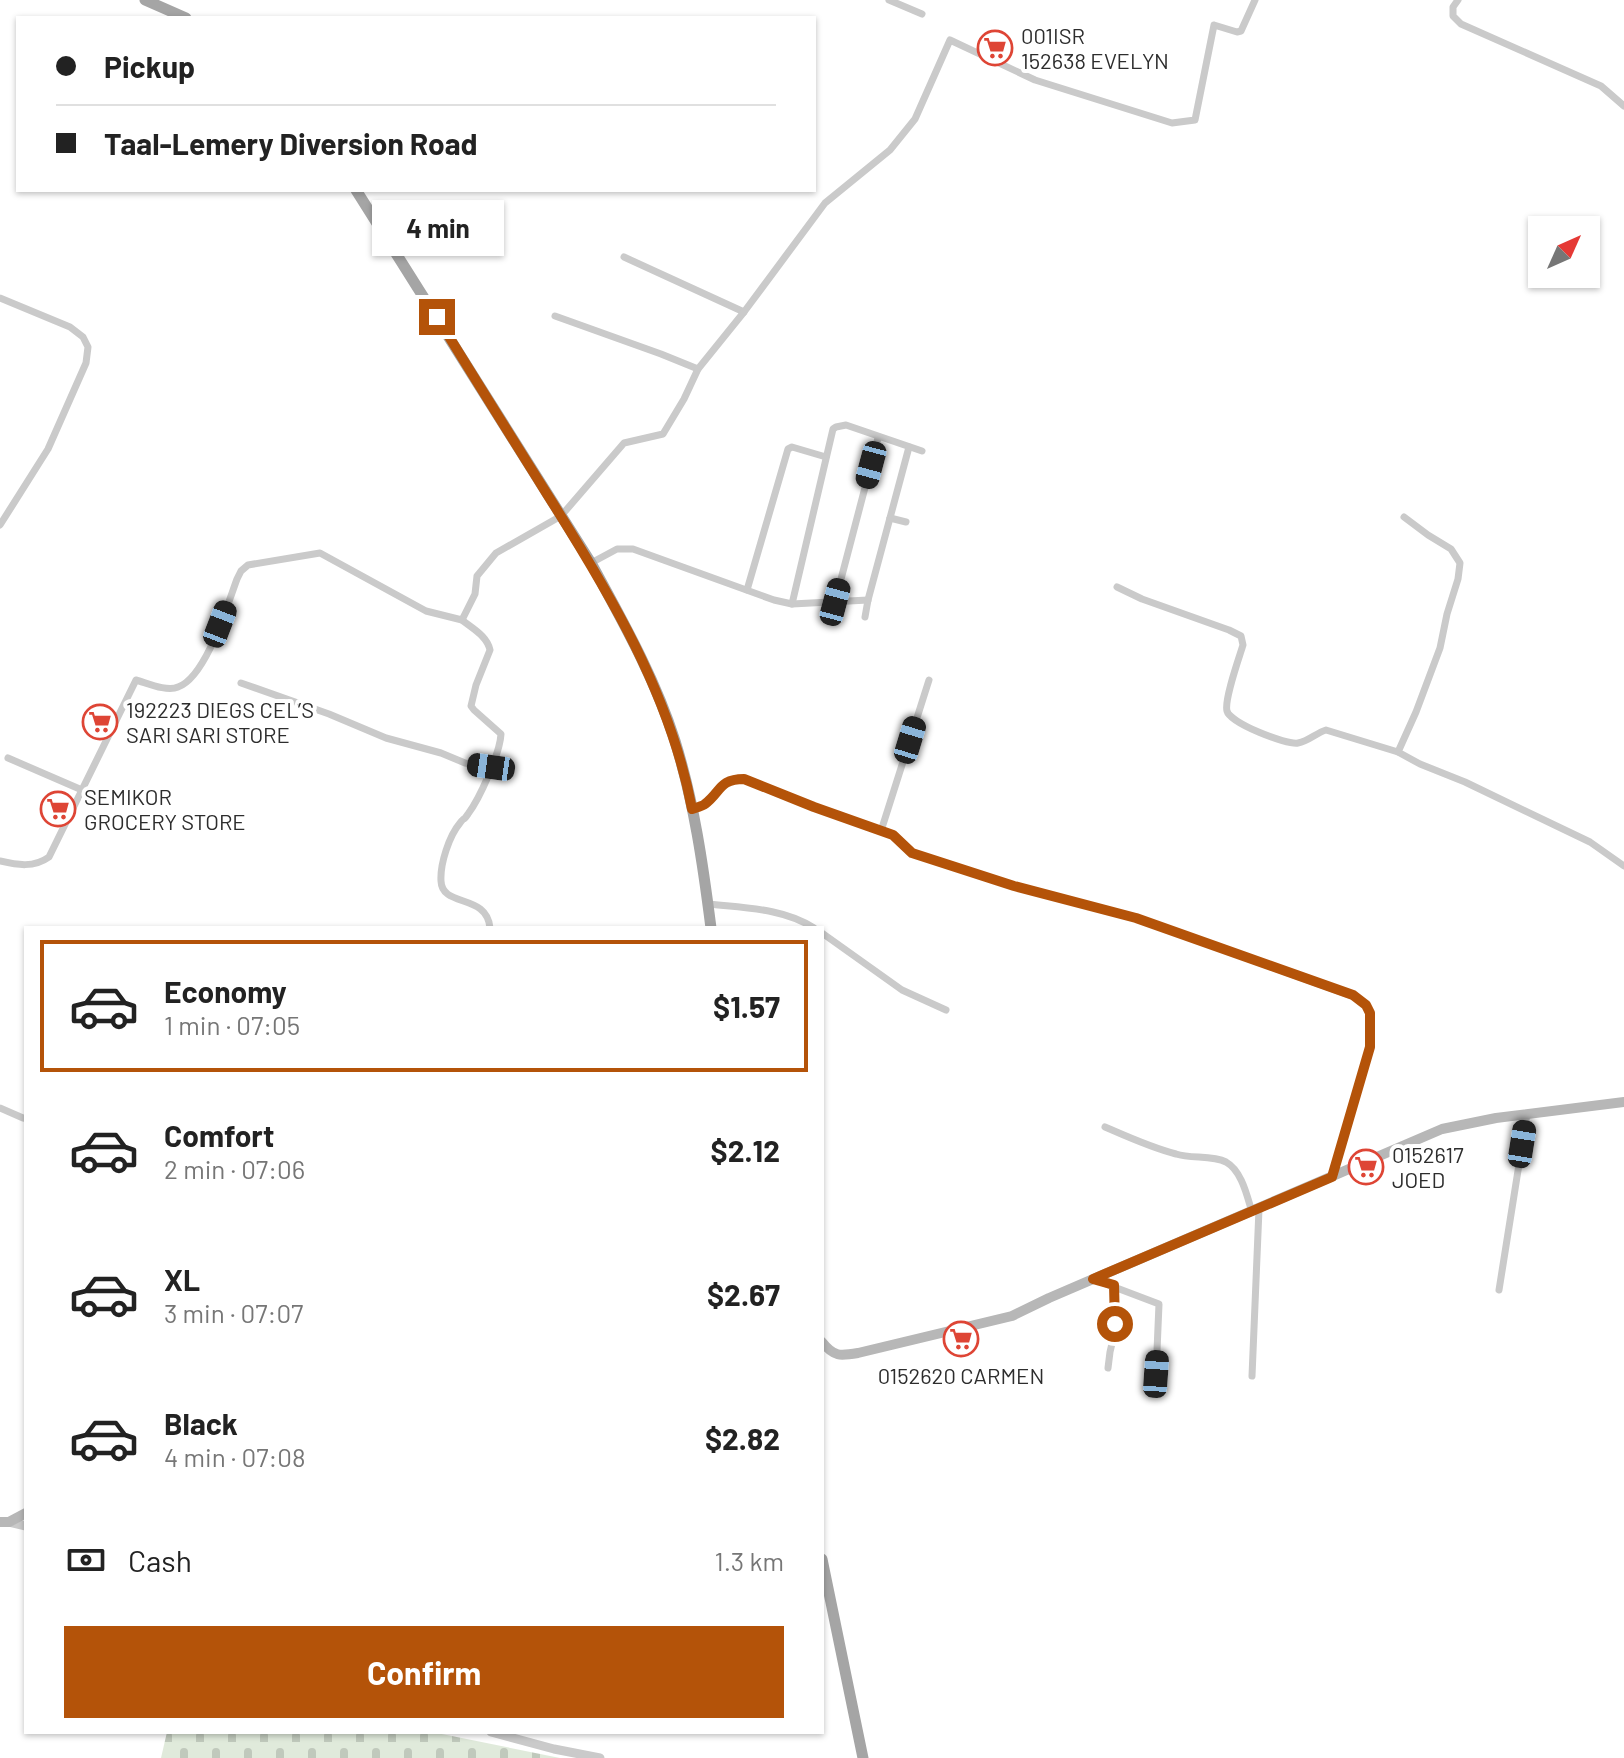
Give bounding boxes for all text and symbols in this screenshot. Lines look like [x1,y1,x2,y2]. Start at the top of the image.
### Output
place label: 001ISR 152638 EVELYN [1021,22,1169,73]
supermarket icon: 001ISR 152638 EVELYN [976,29,1014,67]
text: Pickup [104,48,195,84]
text: Taal-Lemery Diversion Road [104,125,478,161]
callout: 4 min [371,201,503,257]
text: 4 min [406,212,470,243]
north arrow [1528,216,1600,288]
map controls [1528,216,1600,288]
route end [419,299,455,335]
car [853,439,889,491]
car [817,576,853,628]
car [200,597,240,651]
place label: 192223 DIEGS CEL’S SARI SARI STORE [126,696,314,747]
supermarket icon: 192223 DIEGS CEL’S SARI SARI STORE [81,703,119,741]
car [892,714,928,766]
car [466,752,516,782]
place label: SEMIKOR GROCERY STORE [84,783,246,834]
supermarket icon: SEMIKOR GROCERY STORE [39,790,77,828]
icon: car [68,970,140,1042]
text: Economy [164,973,287,1009]
text: $1.57 [713,988,780,1024]
text: 1 min · 07:05 [164,1009,300,1040]
icon: car [68,1114,140,1186]
text: Comfort [164,1117,274,1153]
car [1506,1118,1538,1170]
text: $2.12 [711,1132,780,1168]
place label: 0152617 JOED [1392,1141,1464,1192]
supermarket icon: 0152617 JOED [1347,1148,1385,1186]
text: 2 min · 07:06 [164,1153,305,1184]
icon: car [68,1258,140,1330]
text: XL [164,1261,200,1297]
text: $2.67 [707,1276,780,1312]
text: 3 min · 07:07 [164,1297,303,1328]
route start [1097,1306,1133,1342]
supermarket icon: 0152620 CARMEN [942,1320,980,1358]
car [1142,1349,1170,1399]
place label: 0152620 CARMEN [878,1362,1044,1388]
icon: car [68,1402,140,1474]
text: Black [164,1405,238,1441]
text: $2.82 [705,1420,780,1456]
text: 4 min · 07:08 [164,1441,306,1472]
icon: cash [64,1538,108,1582]
text: Cash [128,1542,192,1578]
text: 1.3 km [715,1545,784,1576]
button: Confirm [64,1626,784,1718]

